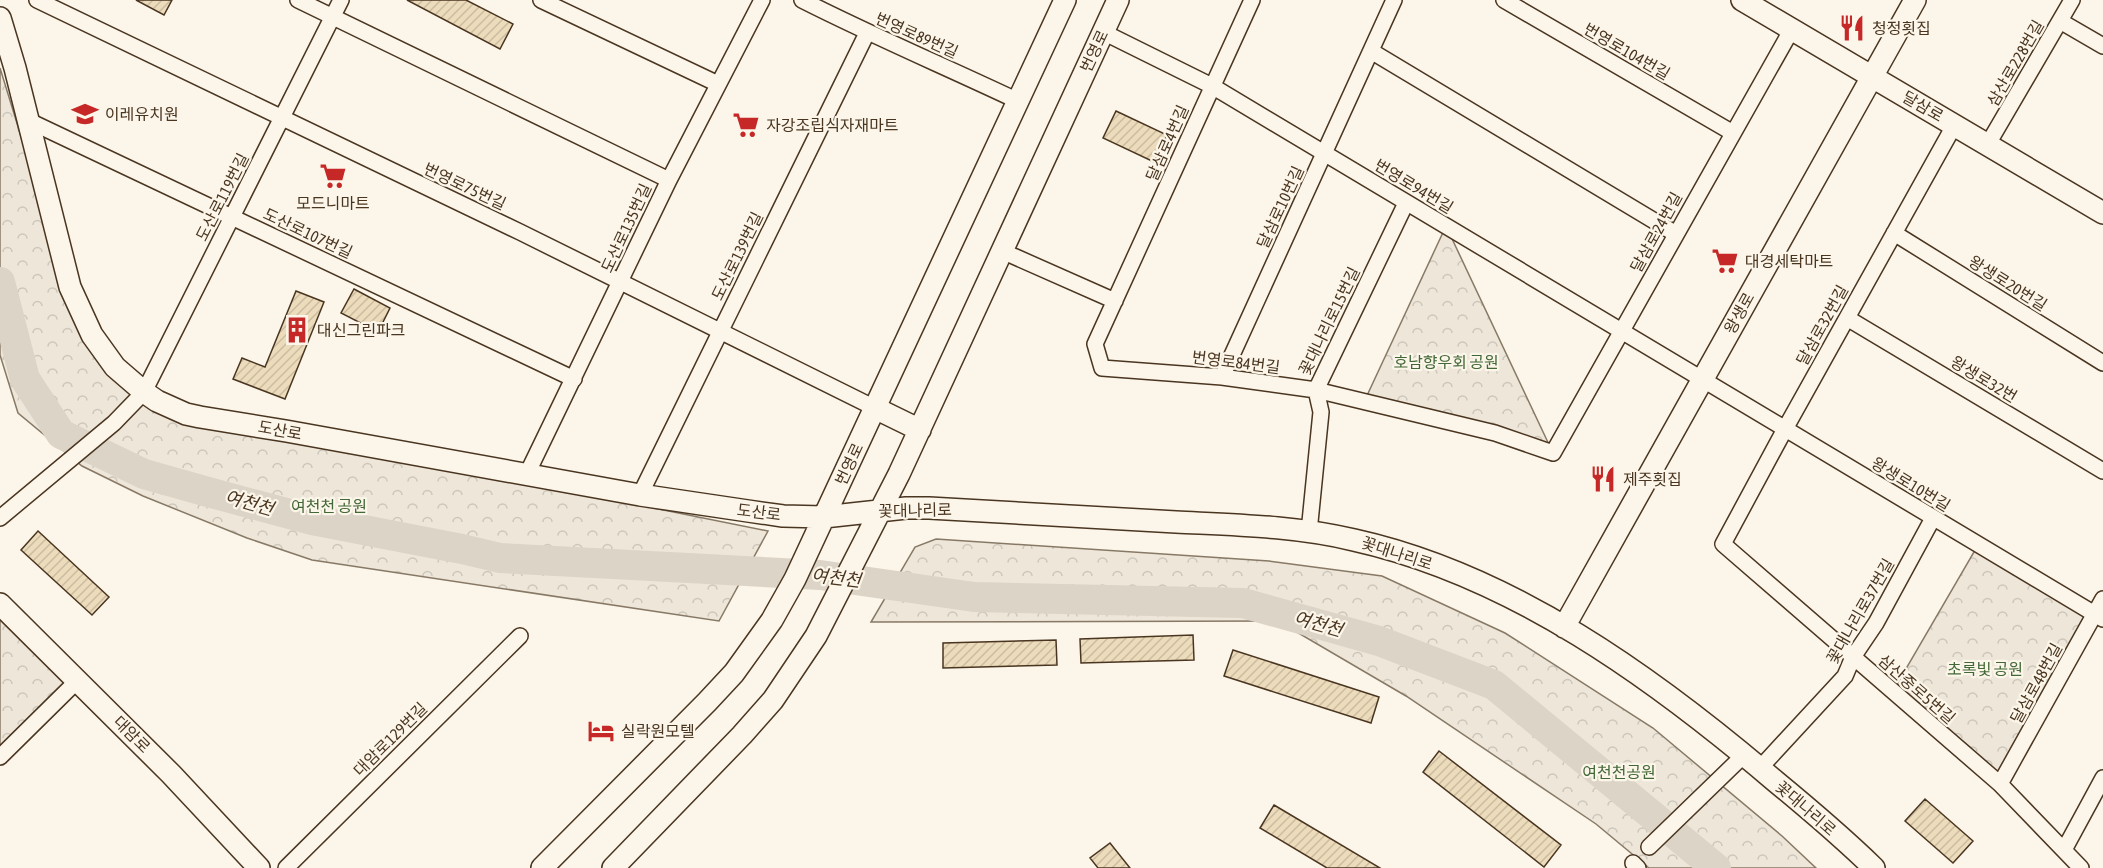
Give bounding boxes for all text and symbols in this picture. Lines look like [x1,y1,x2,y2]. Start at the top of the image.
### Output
street label: 번영로89번길 [873,9,961,61]
restaurant icon: 청정횟집 [1837,13,1867,43]
street label: 삼산로228번길 [1983,17,2047,109]
street label: 번영로104번길 [1581,19,1673,83]
place label: 청정횟집 [1872,19,1931,37]
street label: 번영로 [1077,27,1112,75]
street label: 달삼로 [1899,87,1947,125]
school or university icon: 이레유치원 [70,99,100,129]
street label: 달삼로4번길 [1142,102,1192,184]
place label: 이레유치원 [105,105,179,123]
supermarket icon: 자강조립식자재마트 [731,110,761,140]
place label: 자강조립식자재마트 [766,116,898,134]
street label: 도산로119번길 [192,150,252,244]
street label: 번영로94번길 [1371,155,1457,217]
street label: 번영로75번길 [421,159,509,213]
supermarket icon: 모드니마트 [318,161,348,191]
street label: 달삼로10번길 [1253,163,1307,251]
street label: 도산로135번길 [598,181,654,275]
street label: 달삼로24번길 [1627,189,1685,275]
place label: 모드니마트 [296,194,370,212]
street label: 도산로107번길 [261,205,355,261]
street label: 도산로139번길 [708,209,766,303]
supermarket icon: 대경세탁마트 [1710,246,1740,276]
place label: 대경세탁마트 [1745,252,1833,270]
street label: 왕생로20번길 [1966,252,2050,314]
street label: 꽃대나리로15번길 [1295,264,1363,378]
street label: 달삼로32번길 [1793,282,1851,368]
street label: 왕생로 [1720,289,1758,337]
building icon: 대신그린파크 [282,315,312,345]
place label: 대신그린파크 [317,321,405,339]
street label: 번영로84번길 [1191,348,1281,376]
street label: 왕생로32번 [1948,352,2020,406]
park label: 호남향우회 공원 [1393,353,1499,371]
street label: 도산로 [257,417,304,443]
street label: 번영로 [832,440,867,488]
street label: 왕생로10번길 [1868,453,1954,515]
restaurant icon: 제주횟집 [1588,464,1618,494]
place label: 제주횟집 [1623,470,1682,488]
water label: 여천천 [222,486,278,520]
park label: 여천천 공원 [291,497,367,515]
street label: 도산로 [736,500,782,524]
street label: 꽃대나리로 [878,500,952,520]
street label: 꽃대나리로 [1359,533,1435,573]
street label: 꽃대나리로37번길 [1823,555,1897,667]
water label: 여천천 [810,564,864,591]
water label: 여천천 [1291,607,1347,641]
street label: 달삼로48번길 [2007,640,2065,726]
street label: 삼산중로5번길 [1875,651,1959,727]
park label: 초록빛 공원 [1947,660,2023,678]
street label: 대암로129번길 [350,699,430,779]
street label: 대암로 [110,712,154,756]
hotel icon: 실락원모텔 [586,716,616,746]
place label: 실락원모텔 [621,722,695,740]
park label: 여천천공원 [1582,763,1656,781]
street label: 꽃대나리로 [1772,777,1840,839]

